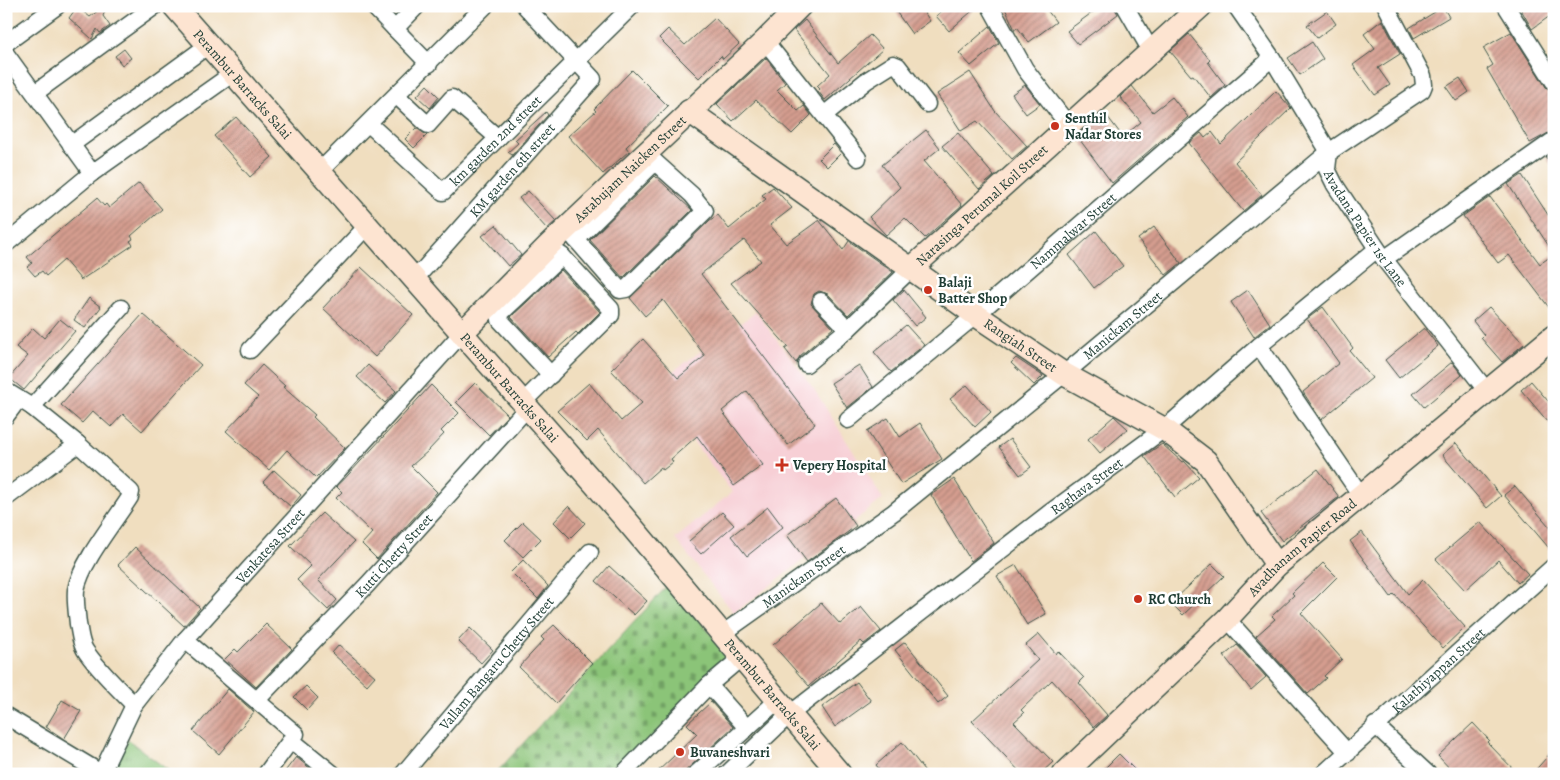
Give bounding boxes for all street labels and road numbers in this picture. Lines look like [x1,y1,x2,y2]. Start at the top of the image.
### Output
street label: Perambur Barracks Salai [189,25,296,143]
street label: km garden 2nd street [445,91,546,190]
street label: Astabujam Naicken Street [569,111,691,227]
street label: KM garden 6th street [465,118,559,221]
street label: Narasinga Perumal Koil Street [911,140,1052,270]
street label: Avadana Papier 1st Lane [1319,166,1411,290]
street label: Nammalwar Street [1026,188,1120,274]
street label: Manickam Street [1079,286,1166,364]
street label: Rangiah Street [980,314,1062,377]
street label: Perambur Barracks Salai [456,328,563,446]
street label: Raghava Street [1046,453,1127,519]
street label: Avadhanam Papier Road [1243,493,1361,601]
street label: Venkatesa Street [230,504,309,588]
street label: Kutti Chetty Street [351,509,437,602]
street label: Manickam Street [758,540,849,612]
street label: Vallam Bangaru Chetty Street [434,592,558,735]
street label: Kalathiyappan Street [1387,623,1489,718]
street label: Perambur Barracks Salai [720,634,825,754]

